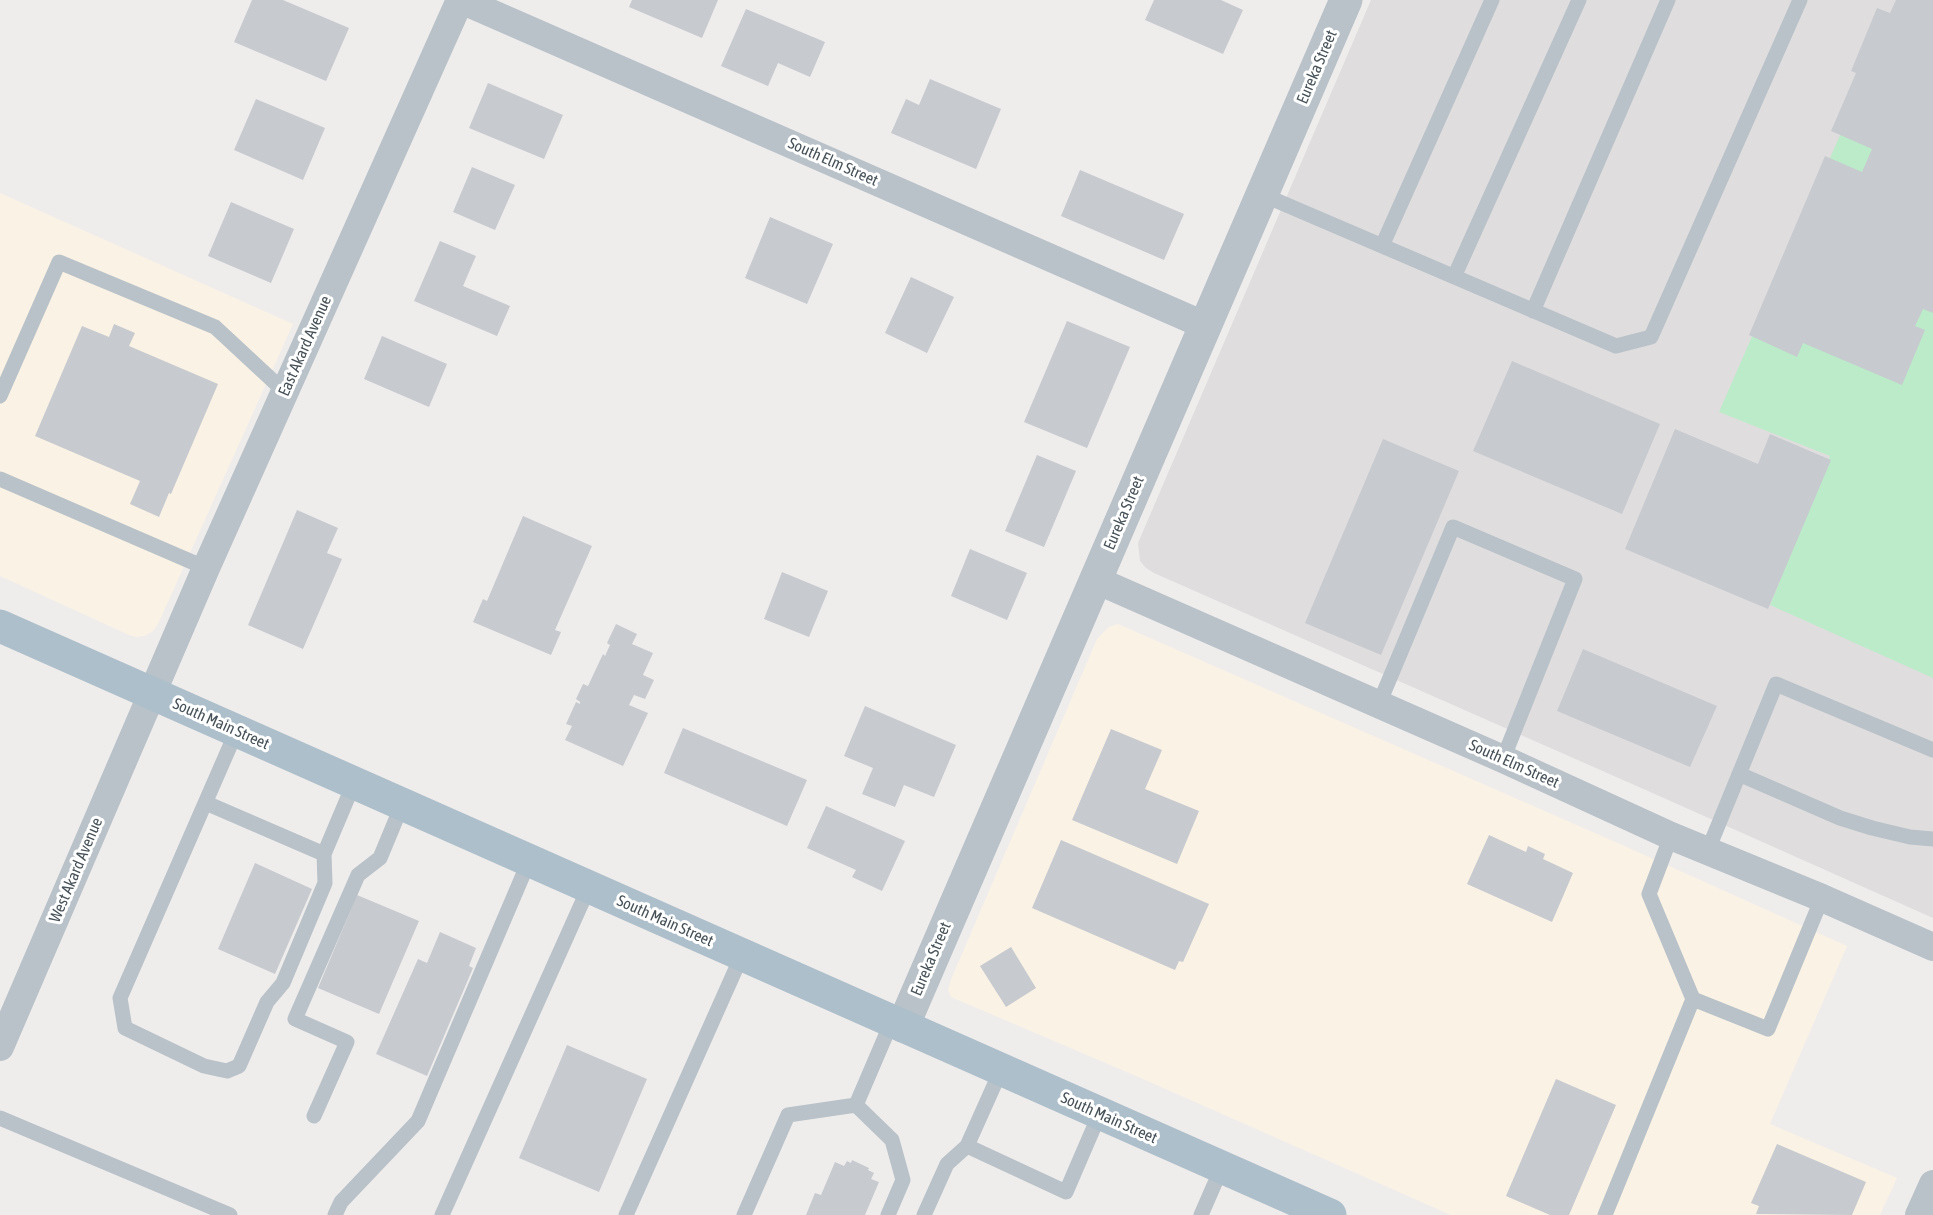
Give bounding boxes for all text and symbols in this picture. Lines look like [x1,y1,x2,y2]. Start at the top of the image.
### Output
street label: Eureka Street [1293,27,1341,107]
street label: South Elm Street [785,134,881,190]
street label: East Akard Avenue [274,293,336,399]
street label: Eureka Street [1100,473,1148,553]
street label: South Main Street [170,694,272,754]
street label: South Elm Street [1466,736,1562,792]
street label: West Akard Avenue [45,815,107,925]
street label: South Main Street [614,891,716,951]
street label: Eureka Street [907,919,955,999]
street label: South Main Street [1058,1088,1160,1148]

